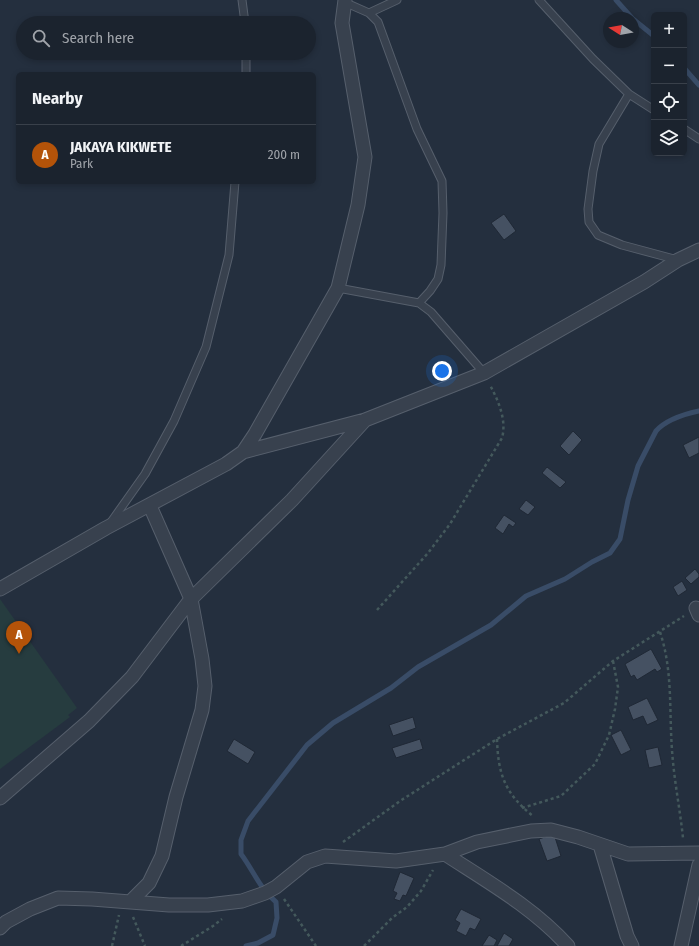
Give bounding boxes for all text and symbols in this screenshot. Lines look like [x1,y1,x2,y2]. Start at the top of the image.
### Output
north arrow [603,12,639,48]
map controls [651,12,687,156]
button: + [651,12,687,48]
search box [16,16,316,60]
icon: search [30,27,52,49]
text: Search here [62,29,134,47]
button: − [651,48,687,84]
button: locate [651,84,687,120]
text: Nearby [32,88,83,109]
button: layers [651,120,687,156]
text: JAKAYA KIKWETE [70,138,172,156]
text: A [41,147,49,162]
text: 200 m [268,147,300,162]
text: Park [70,156,93,171]
your location [432,361,452,381]
pin: A [6,621,32,654]

